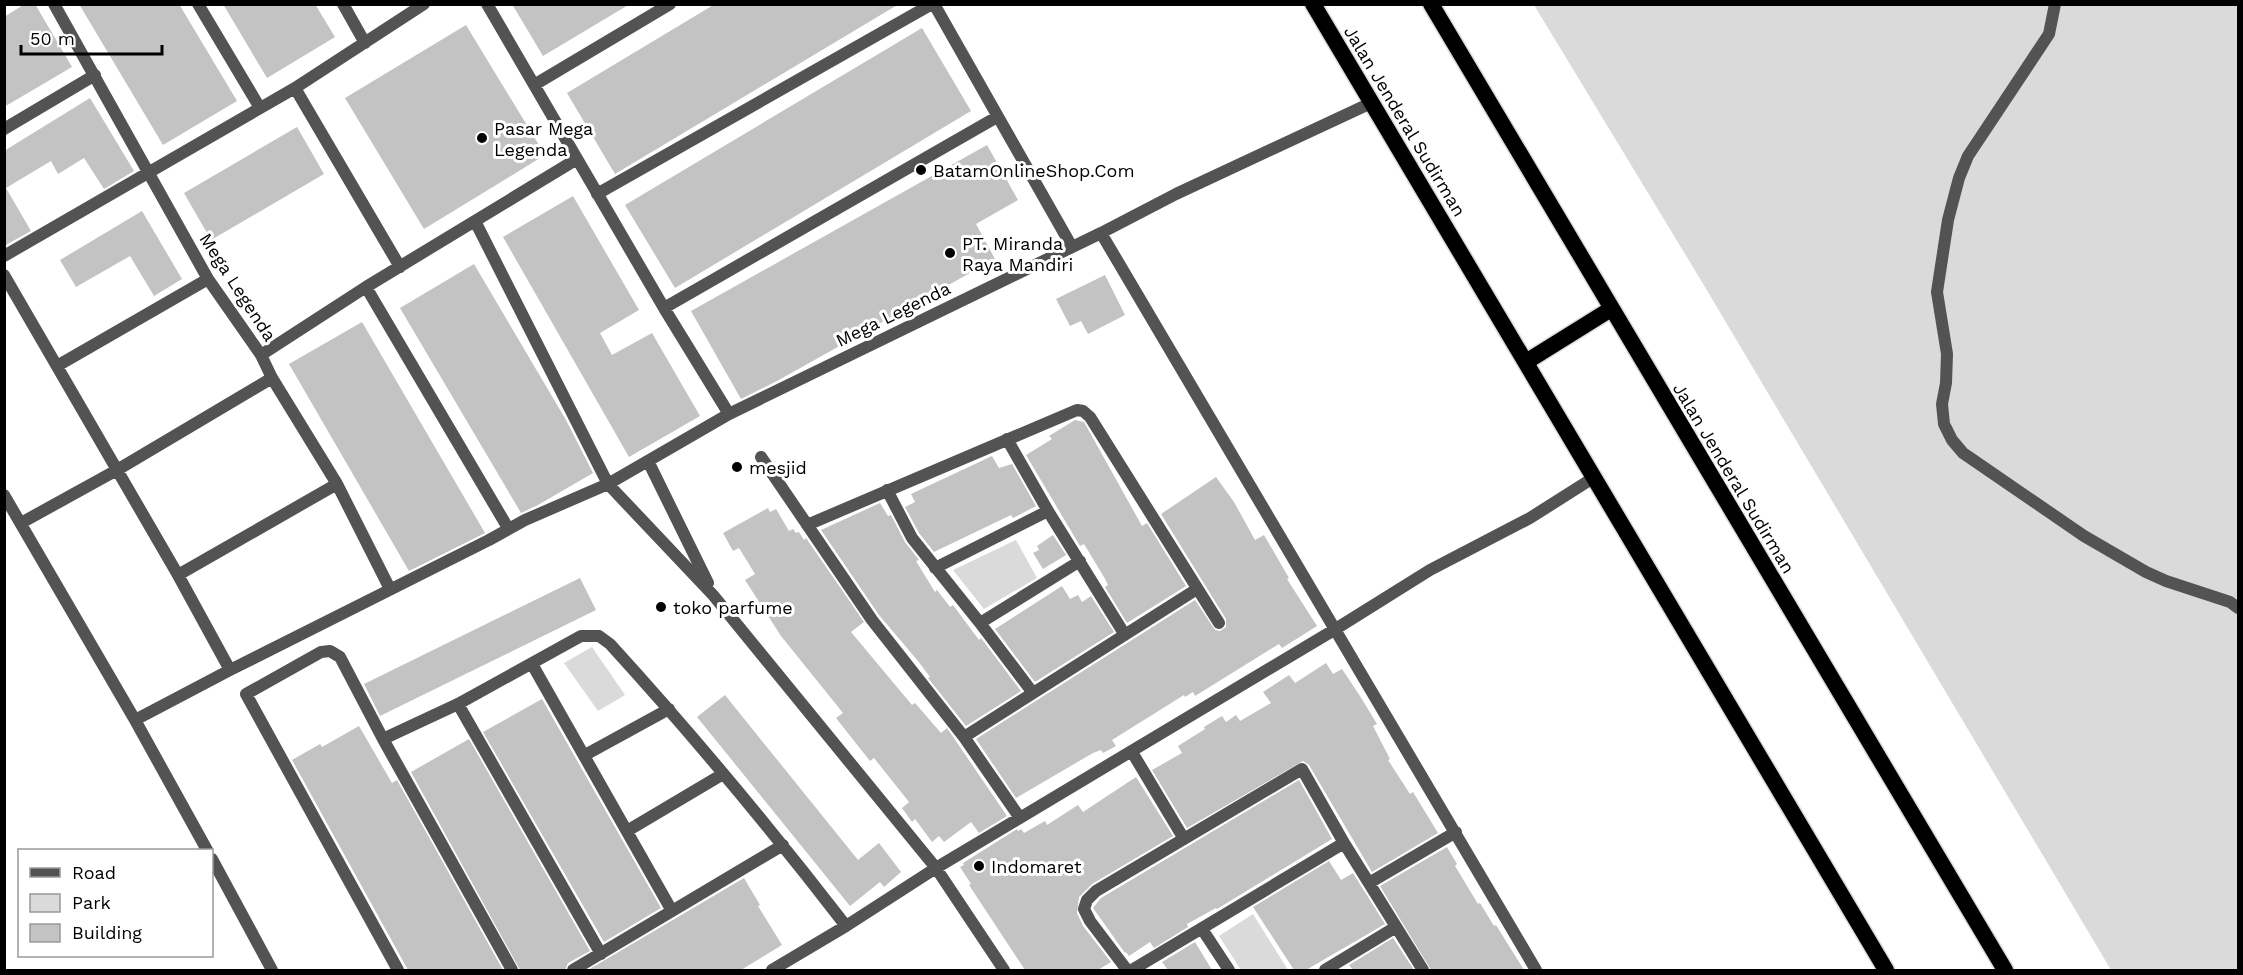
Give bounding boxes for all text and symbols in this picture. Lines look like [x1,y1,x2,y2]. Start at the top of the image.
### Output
scale bar [21,18,162,56]
street label: Jalan Jenderal Sudirman [1340,22,1470,220]
text: 50 m [30,28,75,49]
place label: Pasar Mega Legenda [494,118,593,160]
marker: Pasar Mega Legenda [475,131,489,145]
place label: BatamOnlineShop.Com [933,160,1135,181]
marker: BatamOnlineShop.Com [914,163,928,177]
street label: Mega Legenda [195,229,281,345]
place label: PT. Miranda Raya Mandiri [962,233,1073,275]
marker: PT. Miranda Raya Mandiri [943,246,957,260]
street label: Mega Legenda [832,277,954,351]
street label: Jalan Jenderal Sudirman [1669,379,1799,577]
place label: mesjid [749,457,807,478]
marker: mesjid [730,460,744,474]
place label: toko parfume [673,597,793,618]
marker: toko parfume [654,600,668,614]
legend [18,849,213,957]
place label: Indomaret [991,856,1082,877]
marker: Indomaret [972,859,986,873]
text: Road [72,862,116,883]
text: Park [72,892,111,913]
text: Building [72,922,142,943]

